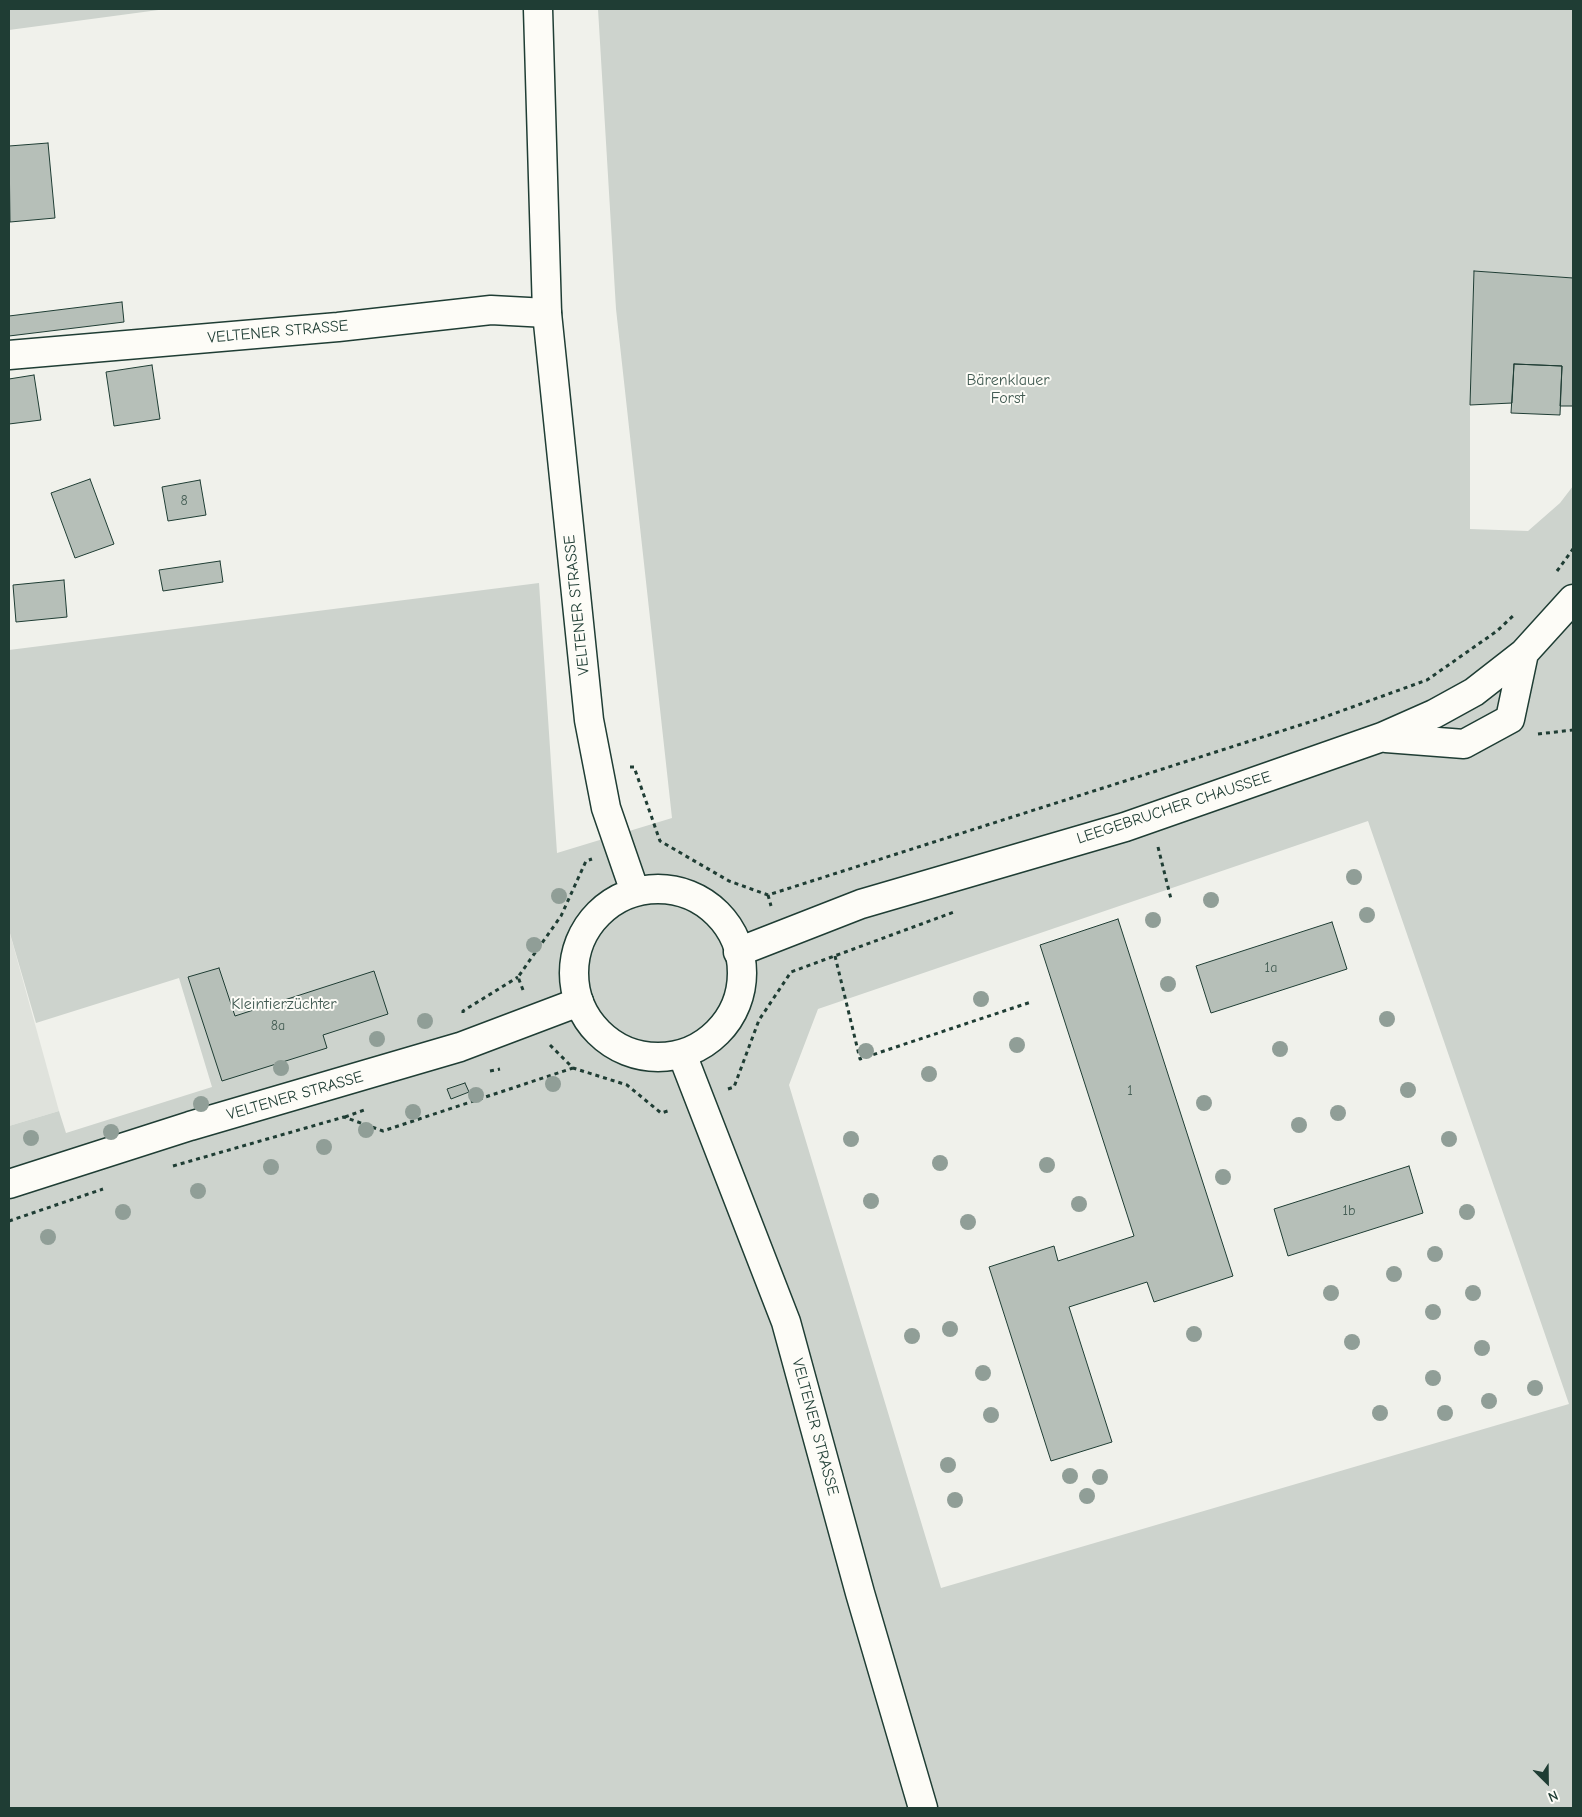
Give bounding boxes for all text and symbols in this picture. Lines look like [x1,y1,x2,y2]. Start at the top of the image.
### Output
street label: VELTENER STRASSE [207,316,349,348]
park label: Bärenklauer Forst [966,370,1050,408]
house number: 8 [180,493,188,509]
street label: VELTENER STRASSE [560,534,594,676]
street label: LEEGEBRUCHER CHAUSSEE [1074,767,1274,849]
house number: 1a [1265,960,1277,976]
park label: Kleintierzüchter [231,994,337,1014]
house number: 8a [271,1018,285,1034]
street label: VELTENER STRASSE [225,1067,365,1125]
house number: 1 [1127,1083,1133,1099]
house number: 1b [1342,1203,1356,1219]
street label: VELTENER STRASSE [787,1356,843,1498]
north arrow [1522,1757,1572,1807]
text: N [1546,1787,1561,1806]

